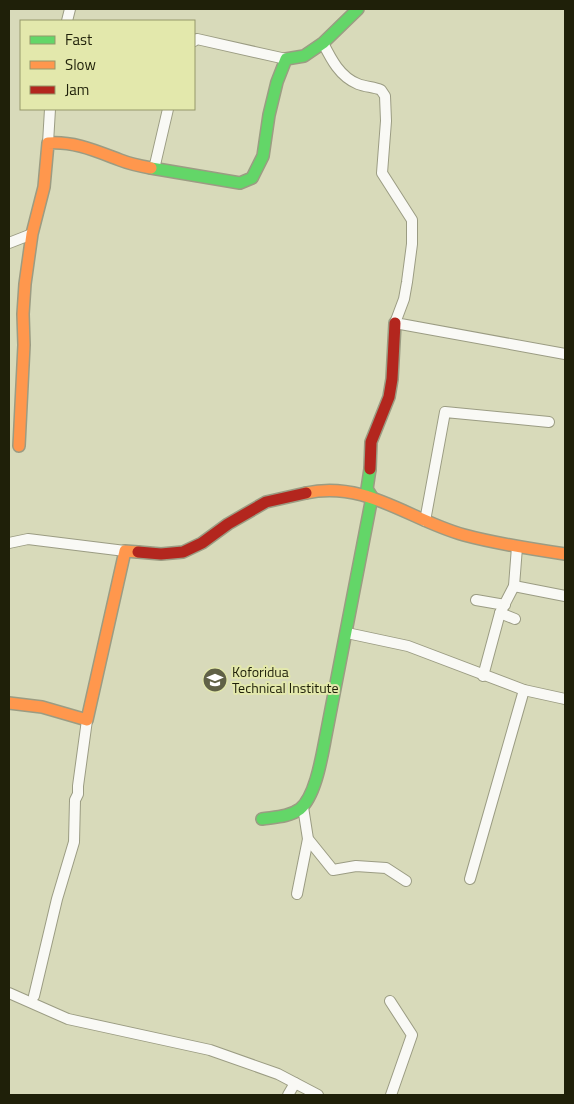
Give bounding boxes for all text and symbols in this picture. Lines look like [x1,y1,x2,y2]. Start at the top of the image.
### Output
legend [20,20,195,110]
text: Fast [65,28,93,51]
text: Slow [65,53,96,76]
text: Jam [65,78,89,101]
place label: Koforidua Technical Institute [232,661,339,698]
school or university icon: Koforidua Technical Institute [202,667,228,693]

